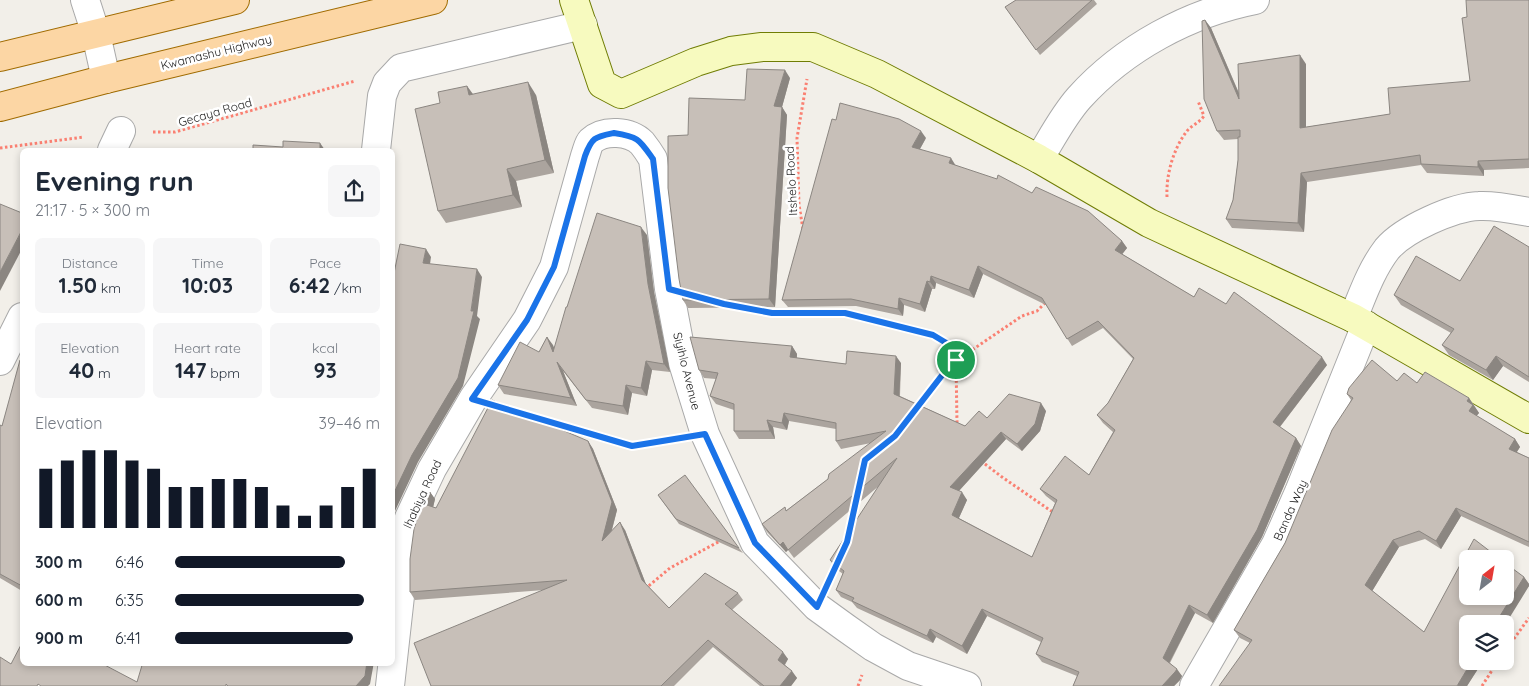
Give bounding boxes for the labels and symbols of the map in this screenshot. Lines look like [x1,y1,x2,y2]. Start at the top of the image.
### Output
street label: Kwamashu Highway [159,31,273,73]
street label: Gecaya Road [177,94,253,130]
street label: Itshelo Road [782,146,800,216]
street label: Siyihlo Avenue [670,331,704,412]
pin [935,339,977,381]
street label: Ihabiya Road [400,457,444,531]
street label: Banda Way [1270,477,1310,543]
north arrow [1459,550,1514,605]

